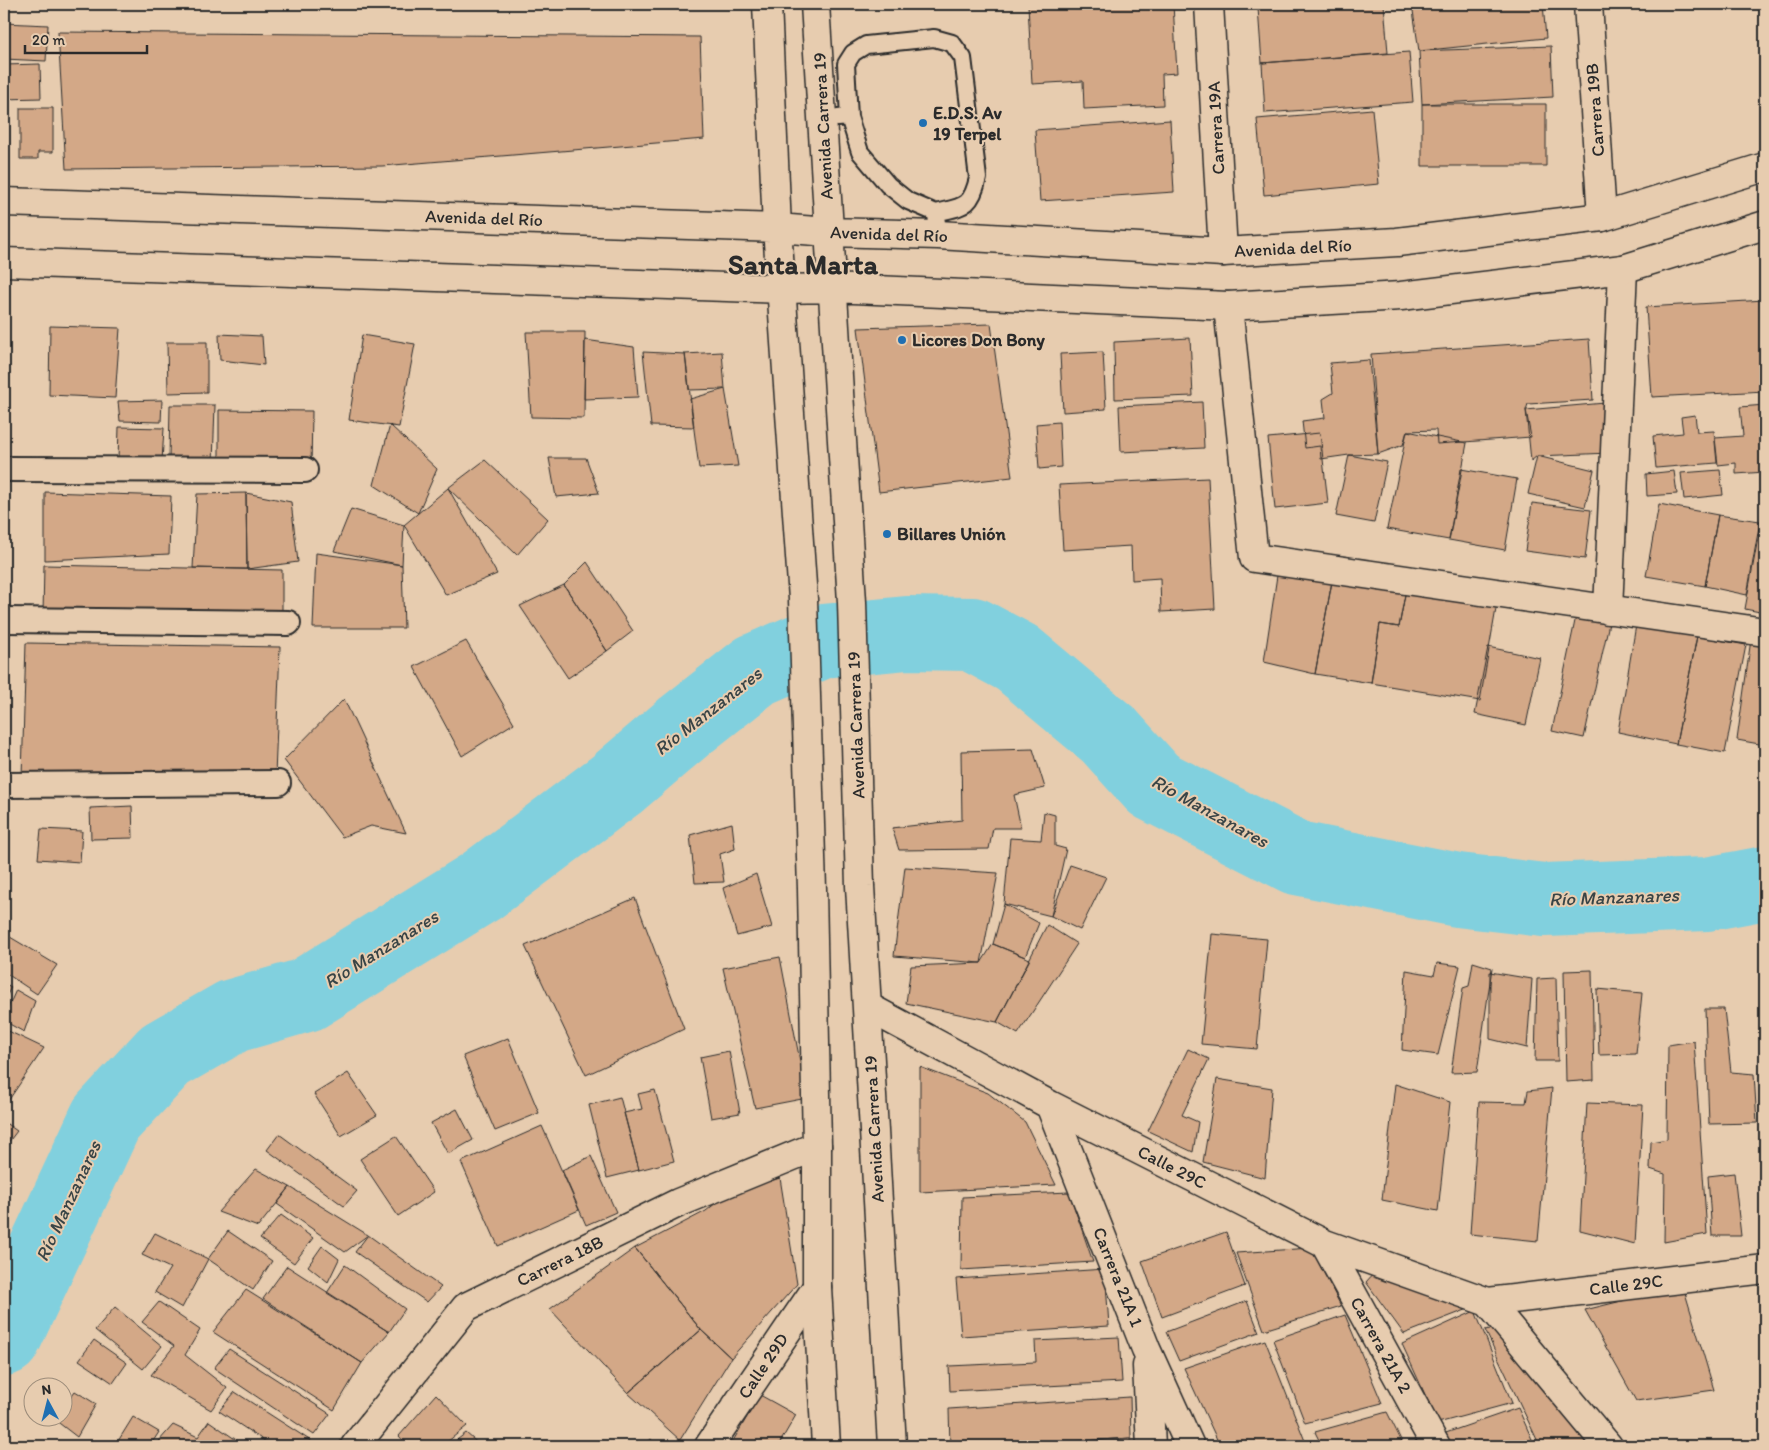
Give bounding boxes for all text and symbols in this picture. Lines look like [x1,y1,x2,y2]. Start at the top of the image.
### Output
scale bar [25,22,148,54]
text: 20 m [32,31,66,49]
street label: Avenida Carrera 19 [808,52,838,200]
street label: Carrera 19B [1581,63,1609,157]
street label: Carrera 19A [1203,80,1229,175]
place label: E.D.S. Av 19 Terpel [933,102,1003,145]
marker: E.D.S. Av 19 Terpel [917,117,929,129]
street label: Avenida del Río [425,205,543,231]
street label: Avenida del Río [830,221,948,247]
street label: Avenida del Río [1234,234,1352,262]
district label: Santa Marta [728,247,878,281]
place label: Licores Don Bony [912,329,1045,351]
marker: Licores Don Bony [896,334,908,346]
place label: Billares Unión [897,523,1007,545]
marker: Billares Unión [881,528,893,540]
street label: Avenida Carrera 19 [842,651,870,799]
water label: Río Manzanares [650,661,767,760]
water label: Río Manzanares [1148,769,1274,853]
water label: Río Manzanares [1549,883,1681,911]
water label: Río Manzanares [320,904,444,993]
street label: Avenida Carrera 19 [859,1055,889,1203]
water label: Río Manzanares [30,1136,107,1265]
street label: Calle 29C [1134,1140,1210,1194]
street label: Carrera 21A 1 [1088,1224,1148,1330]
street label: Carrera 18B [513,1231,607,1291]
street label: Calle 29C [1588,1270,1664,1300]
street label: Carrera 21A 2 [1345,1293,1417,1398]
street label: Calle 29D [733,1329,793,1403]
north arrow [22,1378,72,1428]
text: N [41,1381,52,1399]

